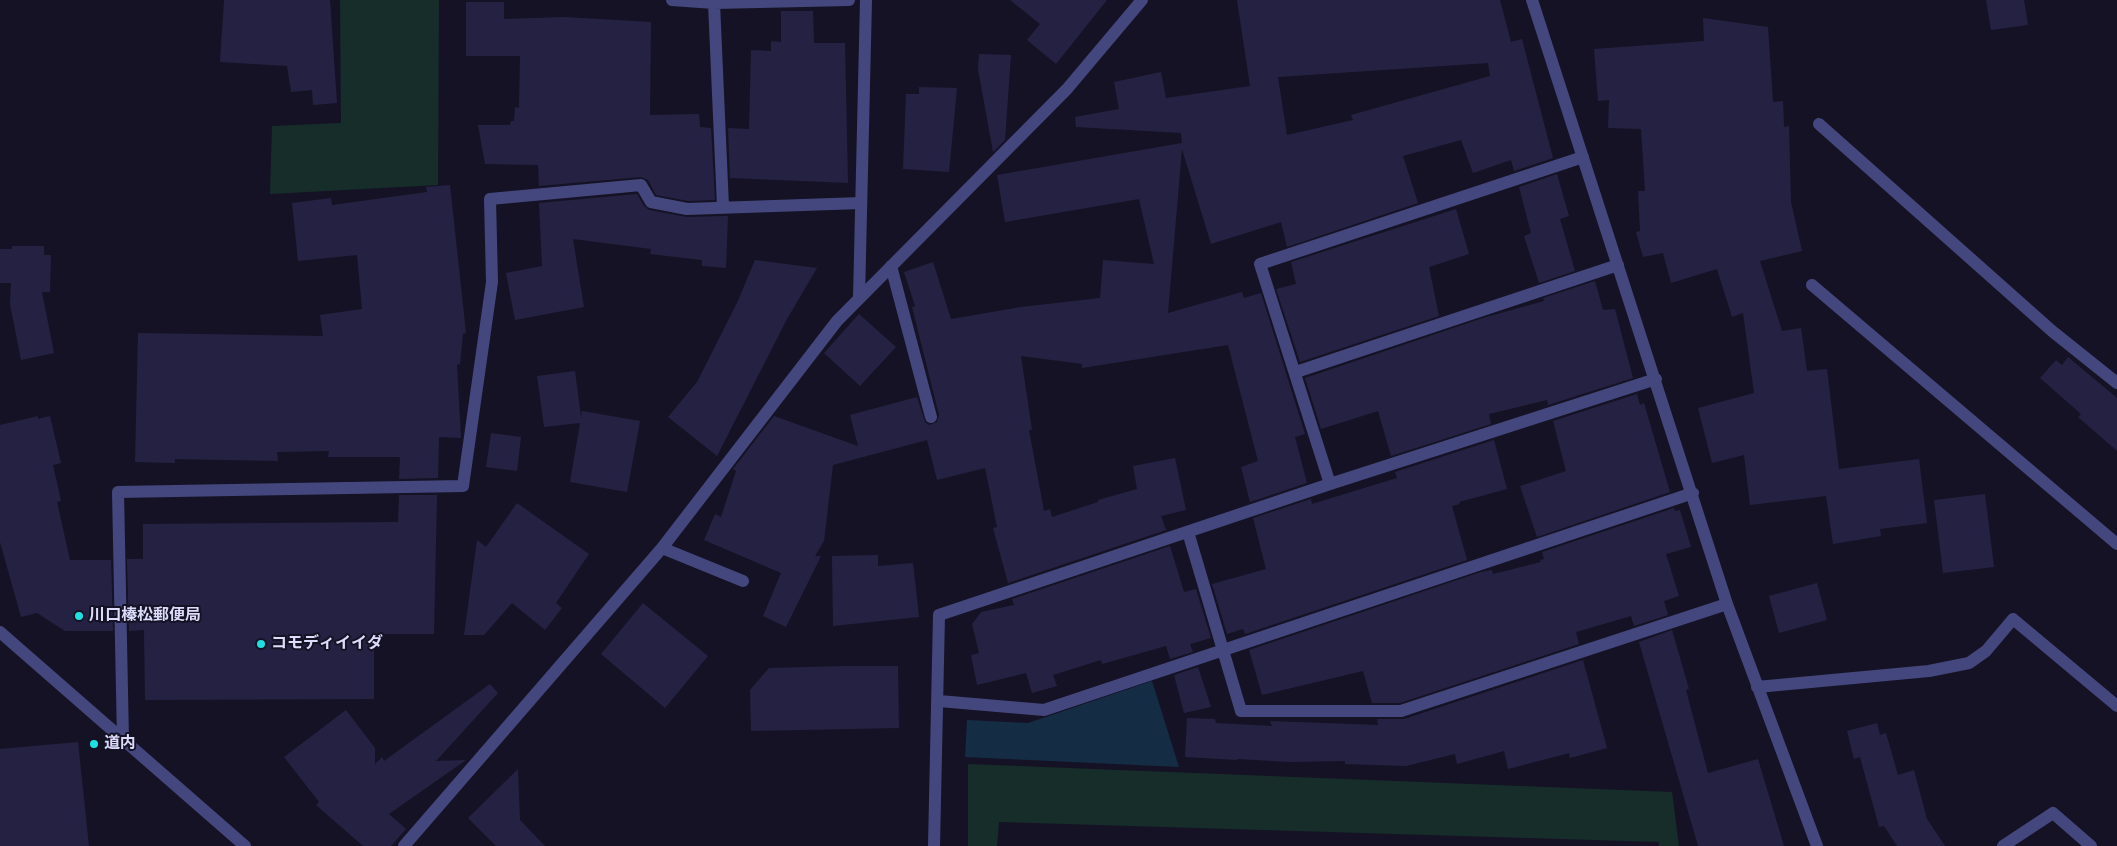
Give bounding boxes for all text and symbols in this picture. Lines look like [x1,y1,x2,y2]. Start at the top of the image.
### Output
place label: 川口榛松郵便局 [89,606,201,626]
marker: 川口榛松郵便局 [73,610,85,622]
place label: コモディイイダ [271,634,383,654]
marker: コモディイイダ [255,638,267,650]
place label: 道内 [104,734,136,754]
marker: 道内 [88,738,100,750]

